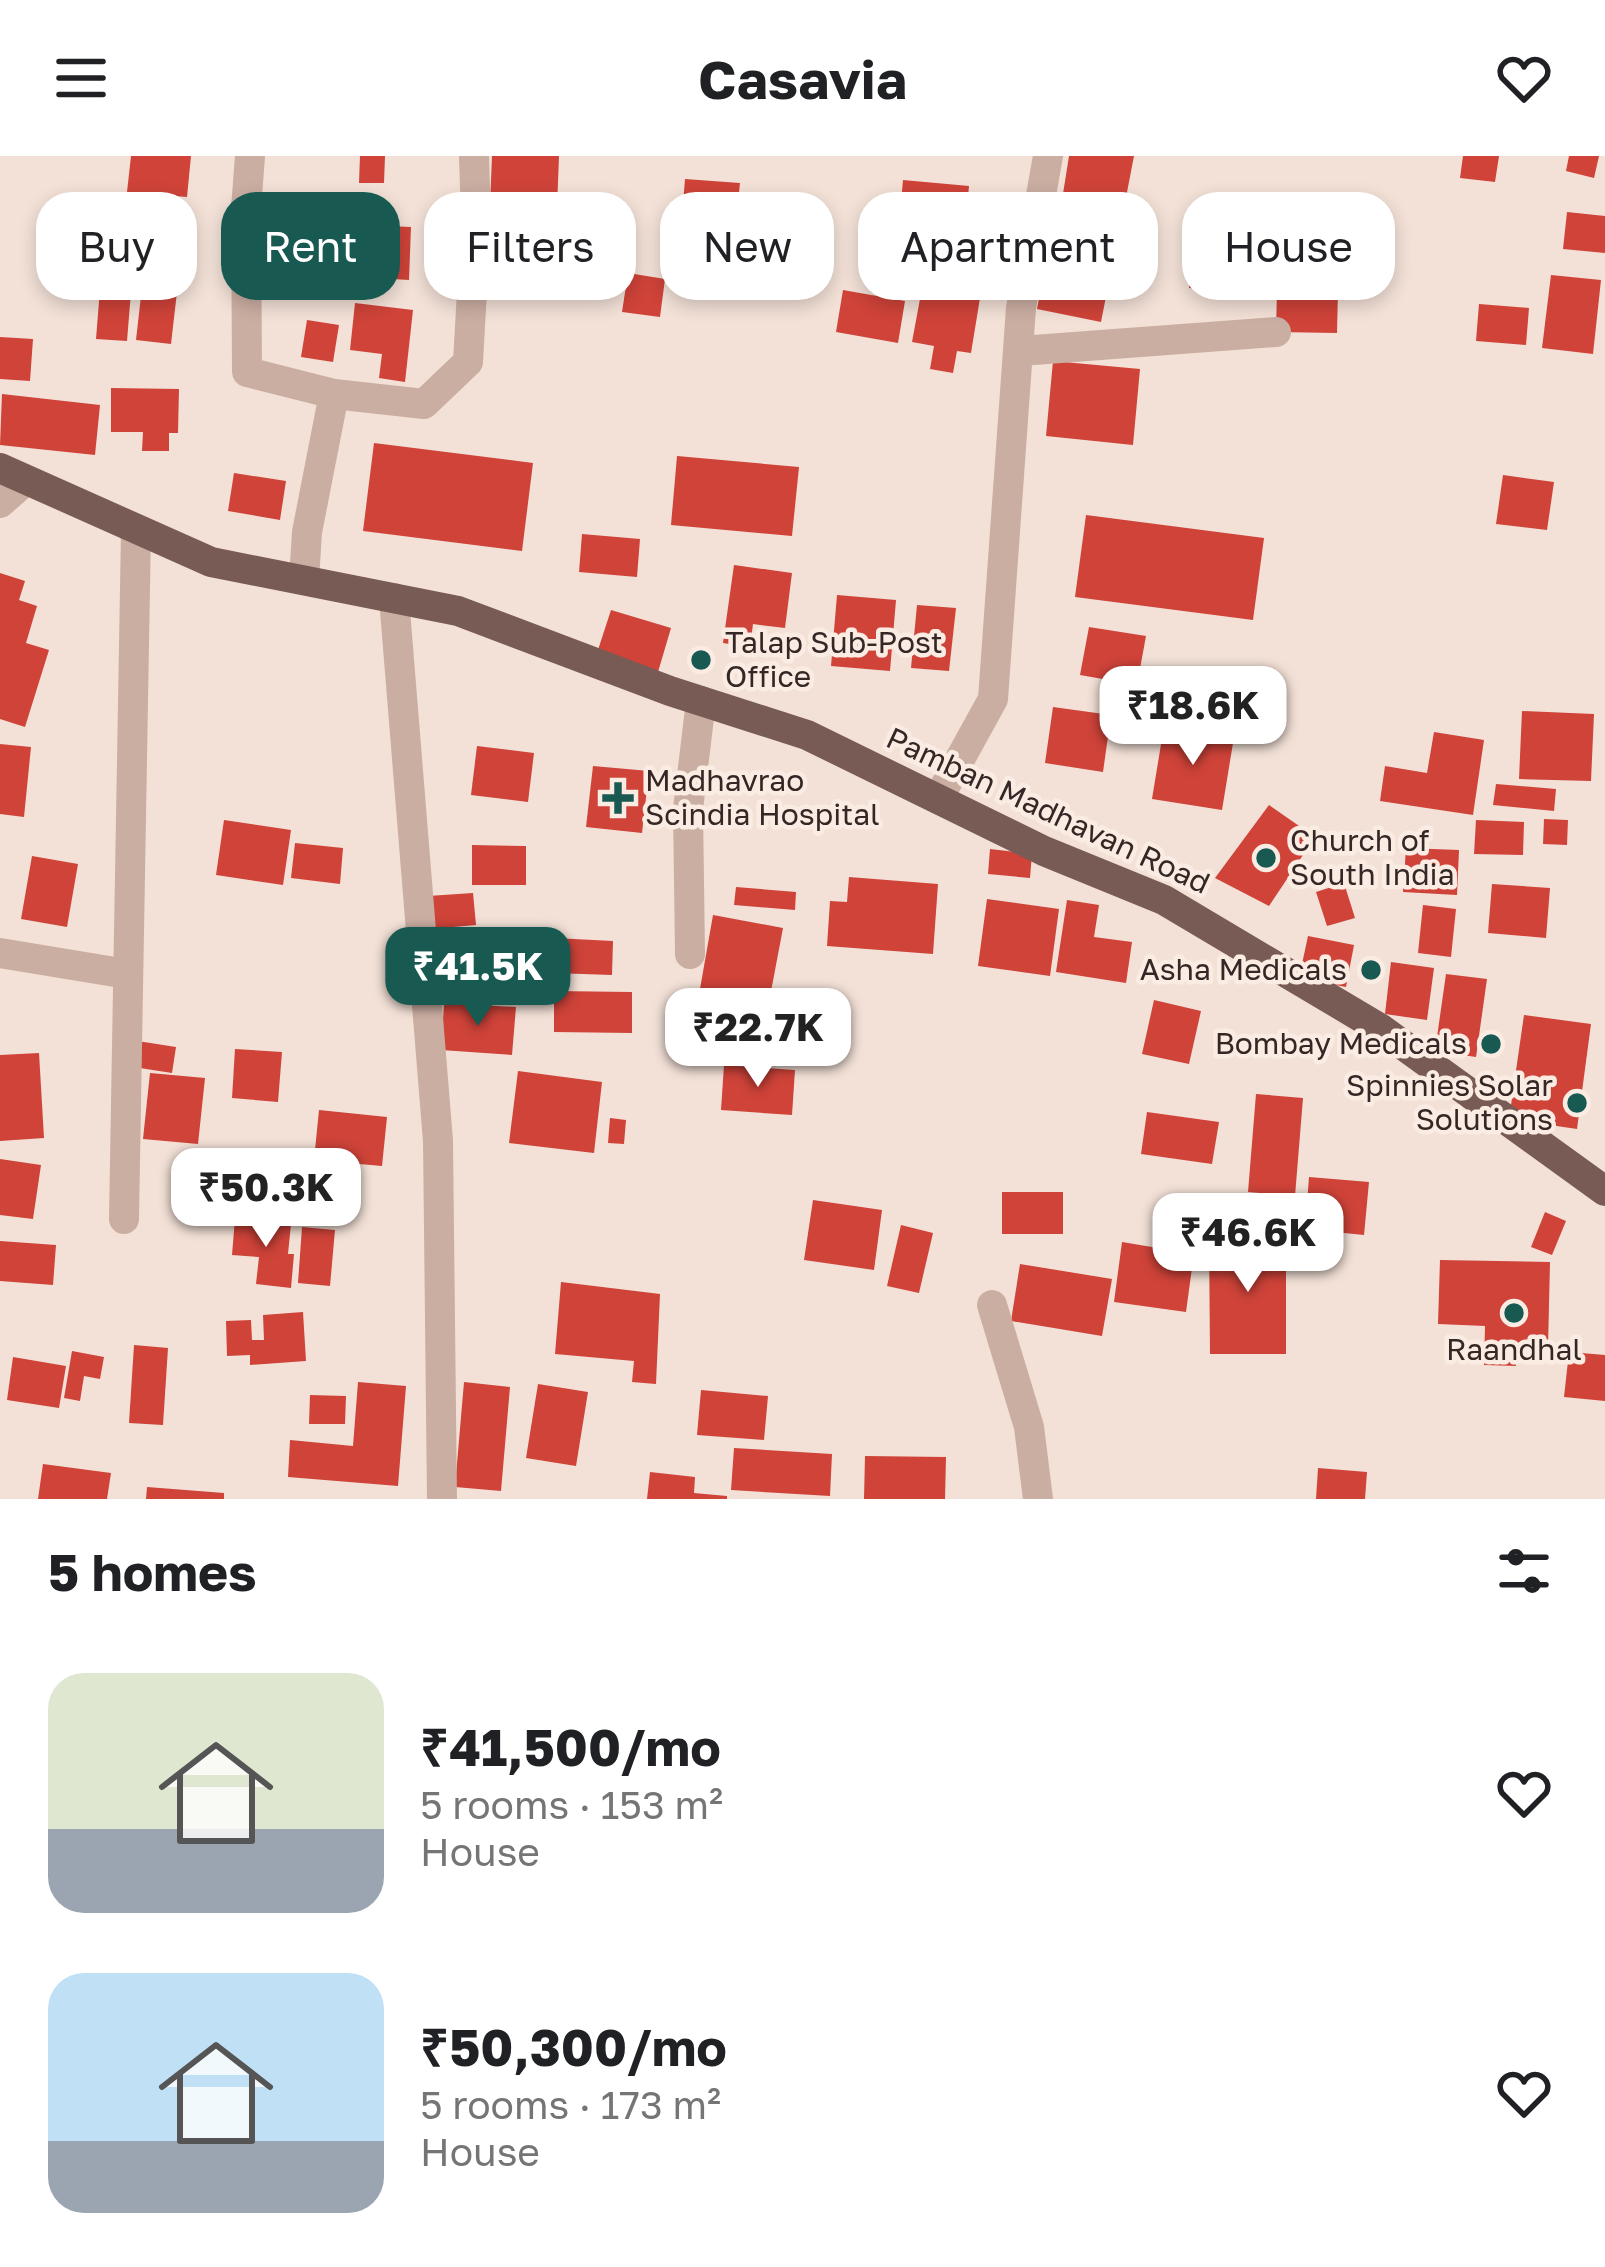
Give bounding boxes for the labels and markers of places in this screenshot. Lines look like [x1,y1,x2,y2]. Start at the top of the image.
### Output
place label: Talap Sub-Post Office [725,624,943,694]
marker: Talap Sub-Post Office [688,647,714,673]
pin: ₹18.6K [1095,666,1291,768]
place label: Madhavrao Scindia Hospital [645,762,880,832]
marker: Madhavrao Scindia Hospital [602,782,634,814]
place label: Church of South India [1290,822,1455,892]
marker: Church of South India [1253,845,1279,871]
pin: ₹41.5K [380,927,576,1029]
place label: Asha Medicals [1140,951,1347,987]
marker: Asha Medicals [1358,957,1384,983]
pin: ₹22.7K [660,988,856,1090]
place label: Bombay Medicals [1215,1025,1467,1061]
marker: Bombay Medicals [1478,1031,1504,1057]
place label: Spinnies Solar Solutions [1346,1067,1553,1137]
marker: Spinnies Solar Solutions [1564,1090,1590,1116]
pin: ₹50.3K [168,1148,364,1250]
pin: ₹46.6K [1150,1193,1346,1295]
marker: Raandhal [1501,1300,1527,1326]
place label: Raandhal [1446,1331,1582,1367]

